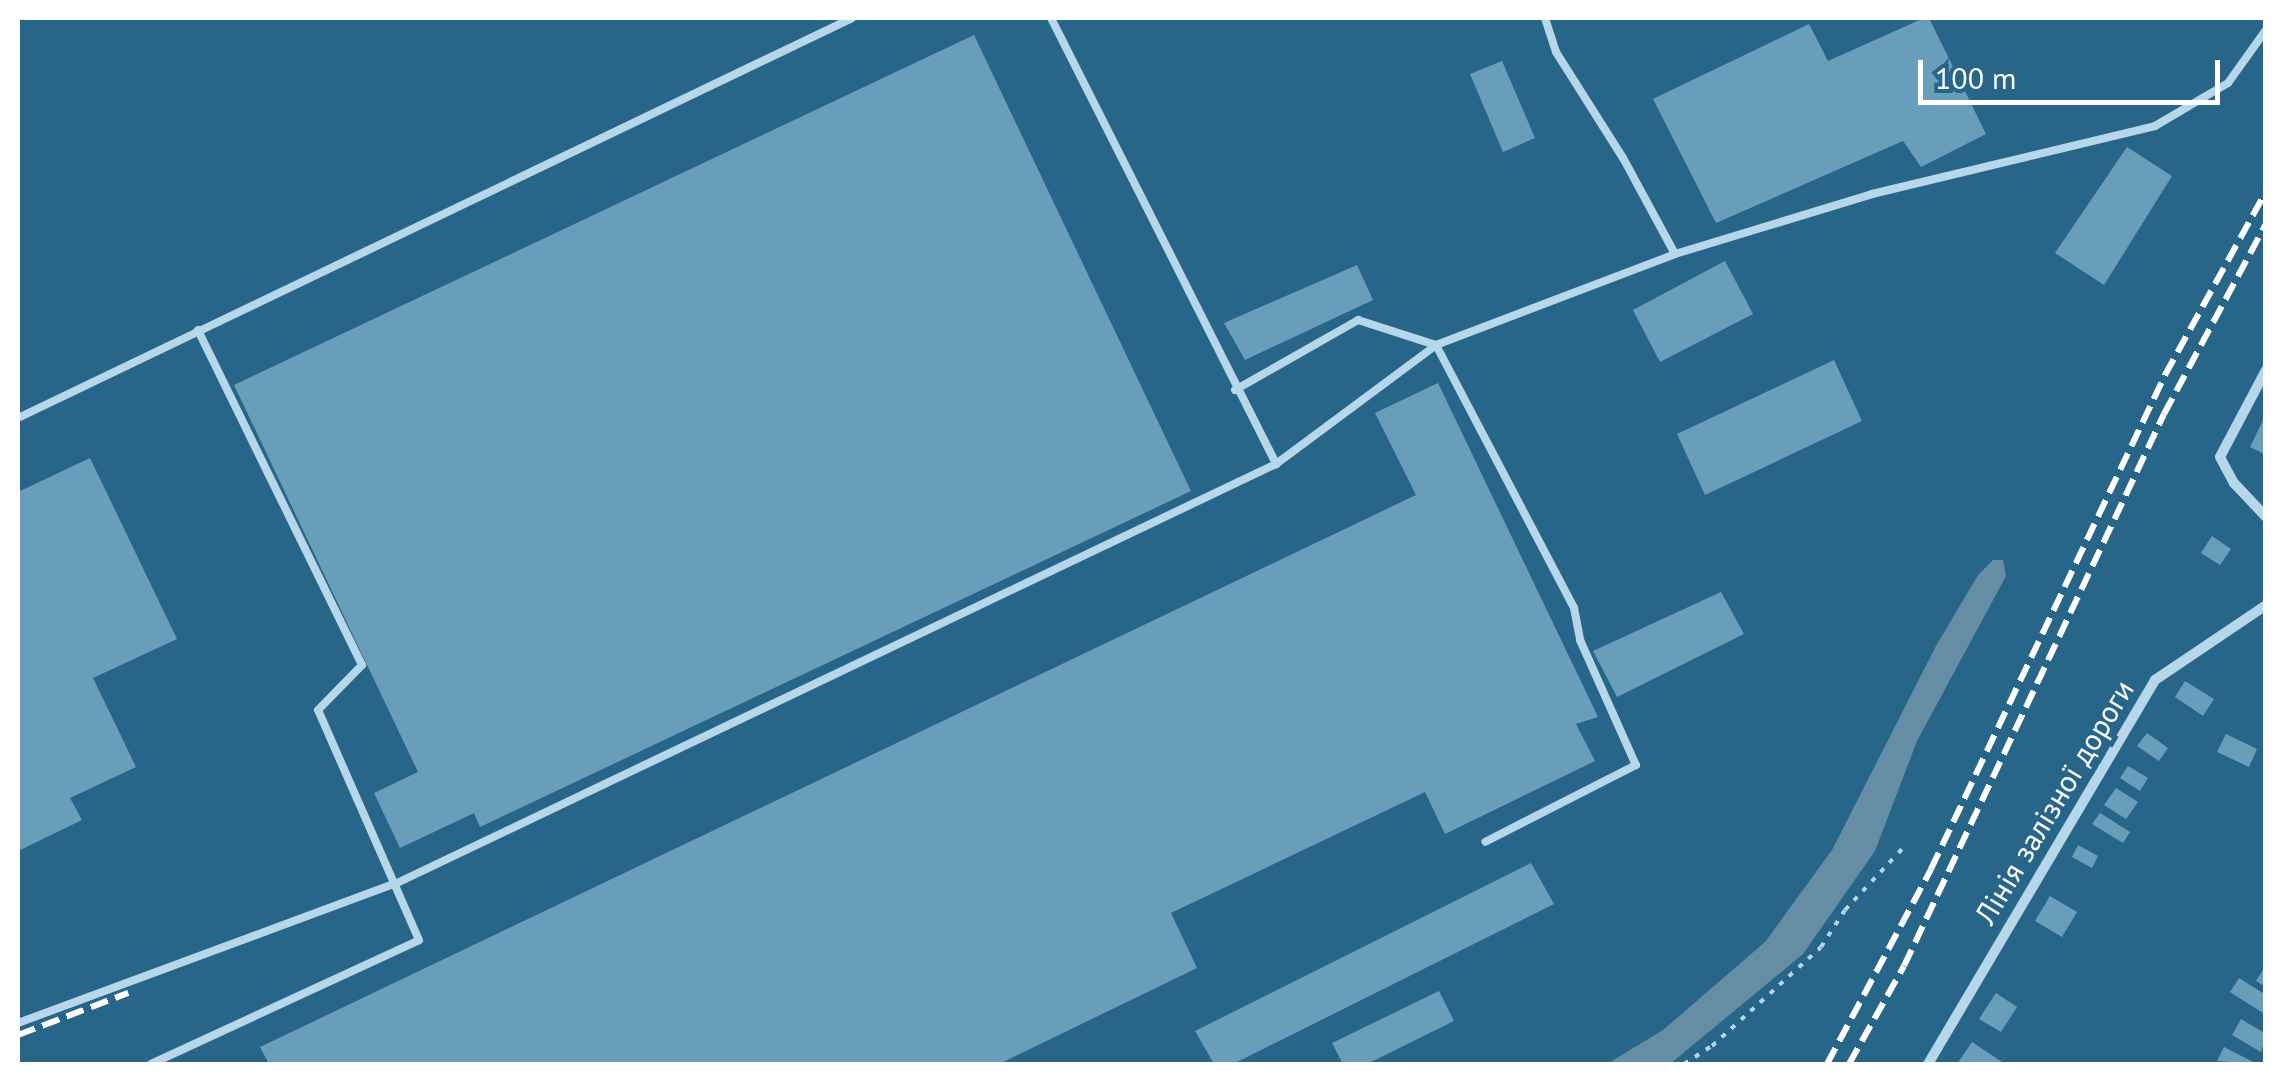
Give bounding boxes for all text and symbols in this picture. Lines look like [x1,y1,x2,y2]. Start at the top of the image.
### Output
scale bar [1923,40,2226,102]
text: 100 m [1935,58,2016,97]
street label: Лінія залізної дороги [1967,673,2141,931]

